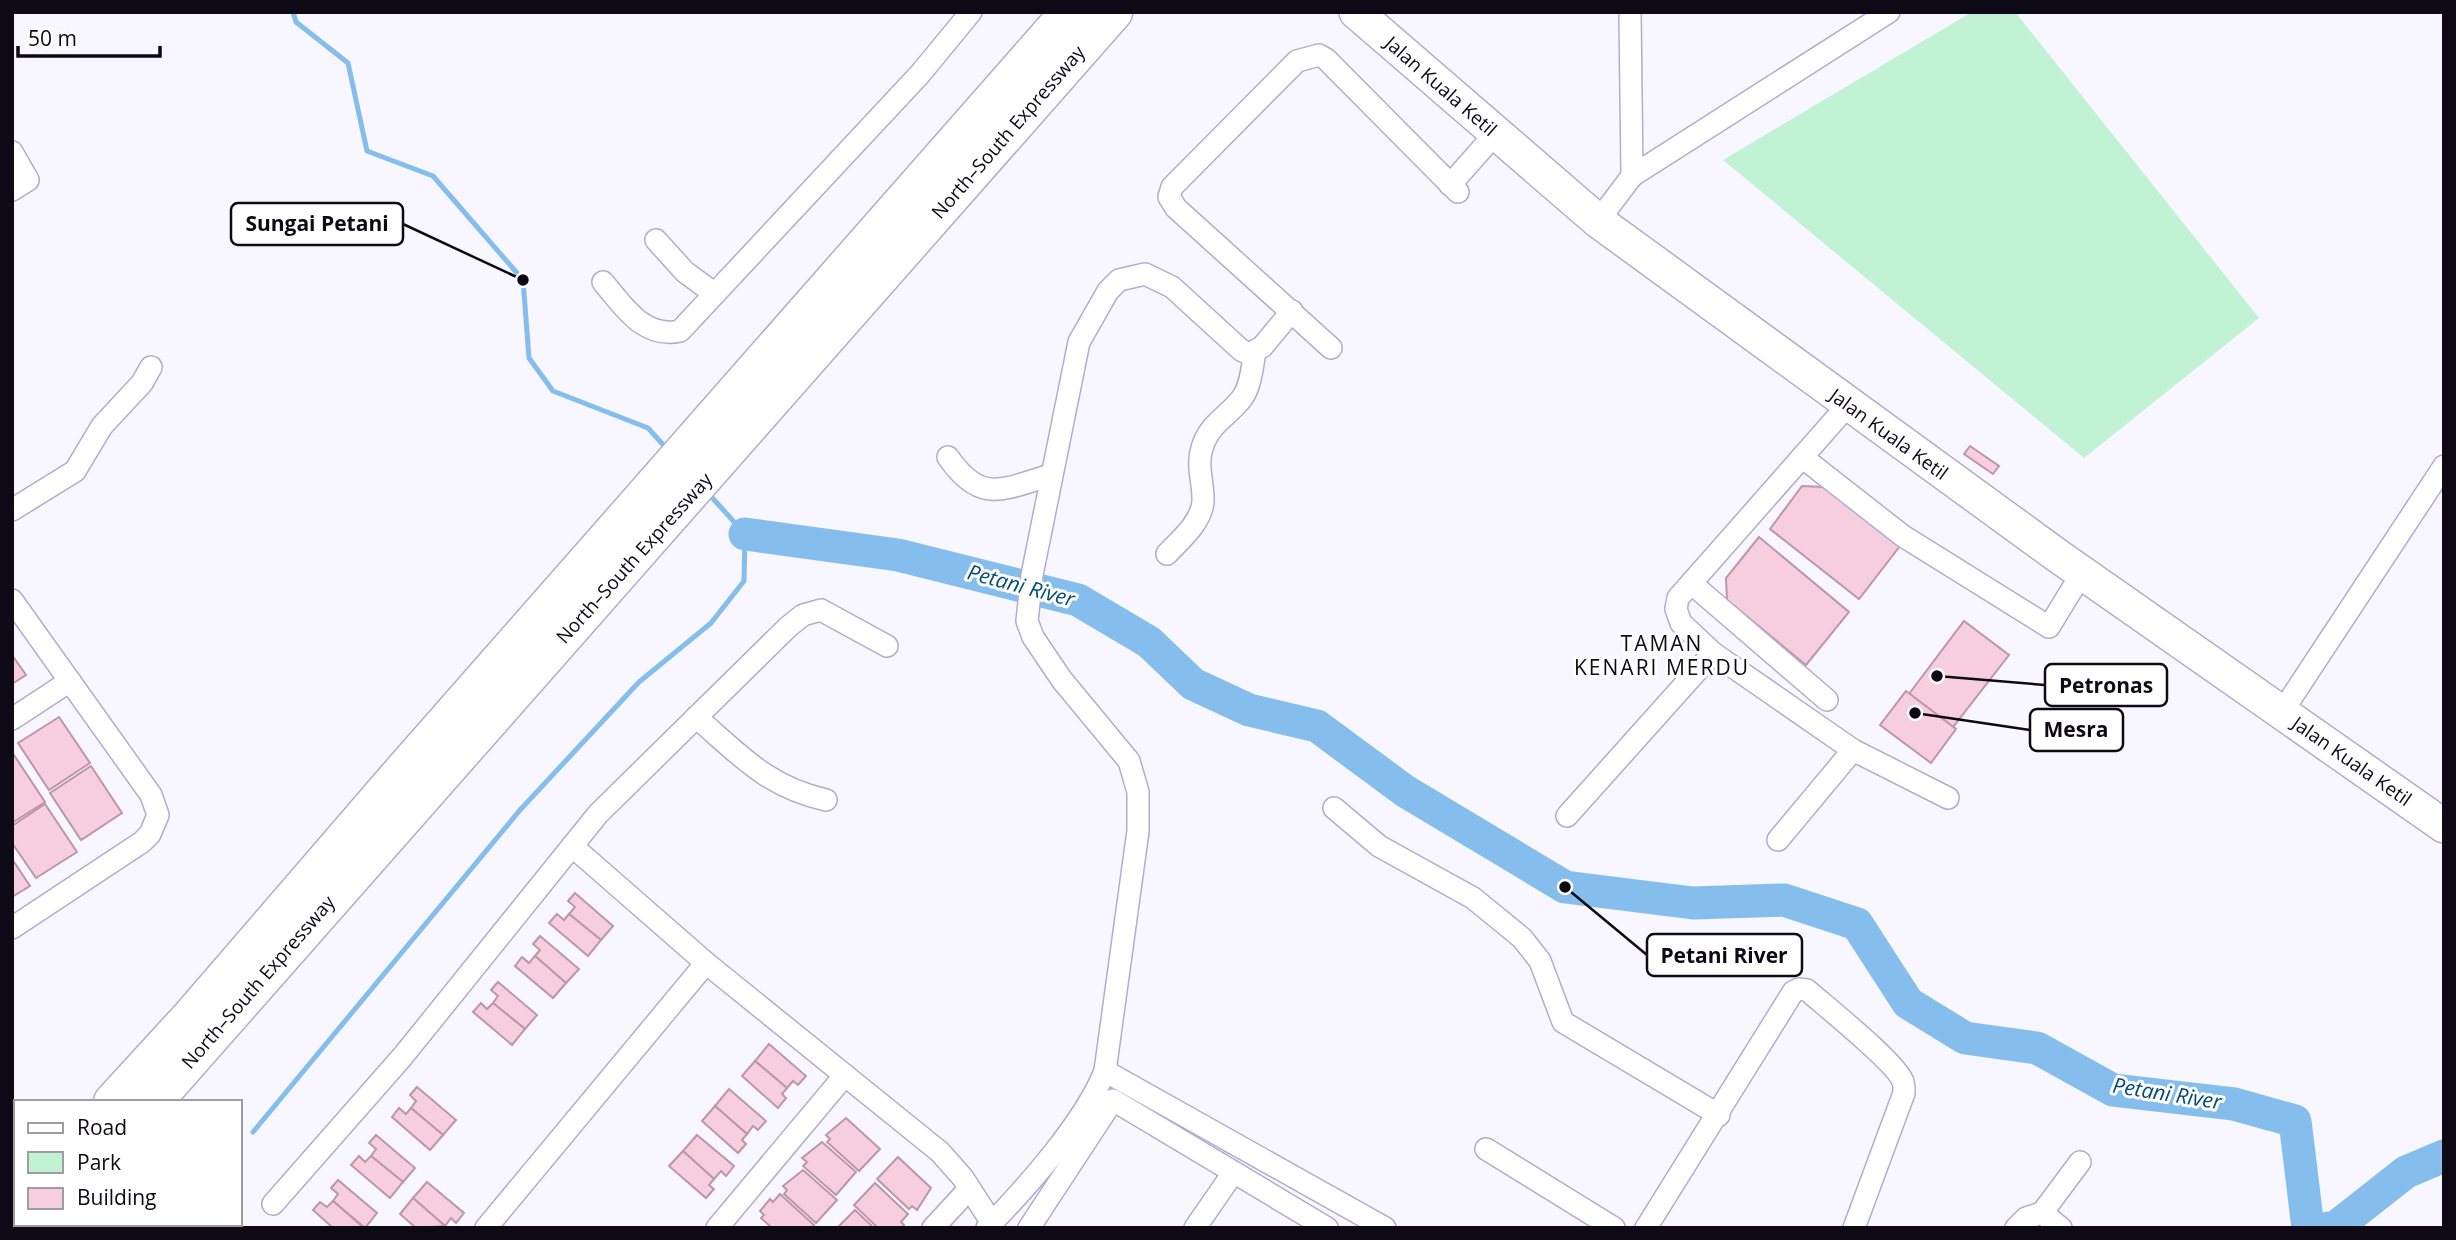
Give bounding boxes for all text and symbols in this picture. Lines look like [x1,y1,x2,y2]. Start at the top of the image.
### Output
scale bar [18,14,159,58]
text: 50 m [28,24,77,52]
street label: Jalan Kuala Ketil [1378,29,1503,142]
street label: North–South Expressway [925,39,1091,224]
callout: Sungai Petani [231,203,403,245]
text: Sungai Petani [245,209,389,237]
street label: Jalan Kuala Ketil [1823,381,1953,486]
street label: North–South Expressway [550,467,718,649]
water label: Petani River [965,557,1079,613]
district label: TAMAN KENARI MERDU [1574,629,1750,681]
callout: Petronas [2045,664,2167,706]
text: Petronas [2059,671,2153,699]
callout: Mesra [2030,709,2123,751]
street label: Jalan Kuala Ketil [2285,709,2417,812]
text: Mesra [2044,715,2108,743]
street label: North–South Expressway [175,889,341,1074]
callout: Petani River [1647,934,1802,976]
text: Petani River [1660,941,1788,969]
water label: Petani River [2111,1071,2224,1116]
legend [14,1100,242,1226]
text: Road [77,1113,127,1141]
text: Park [77,1148,121,1176]
text: Building [77,1183,156,1211]

